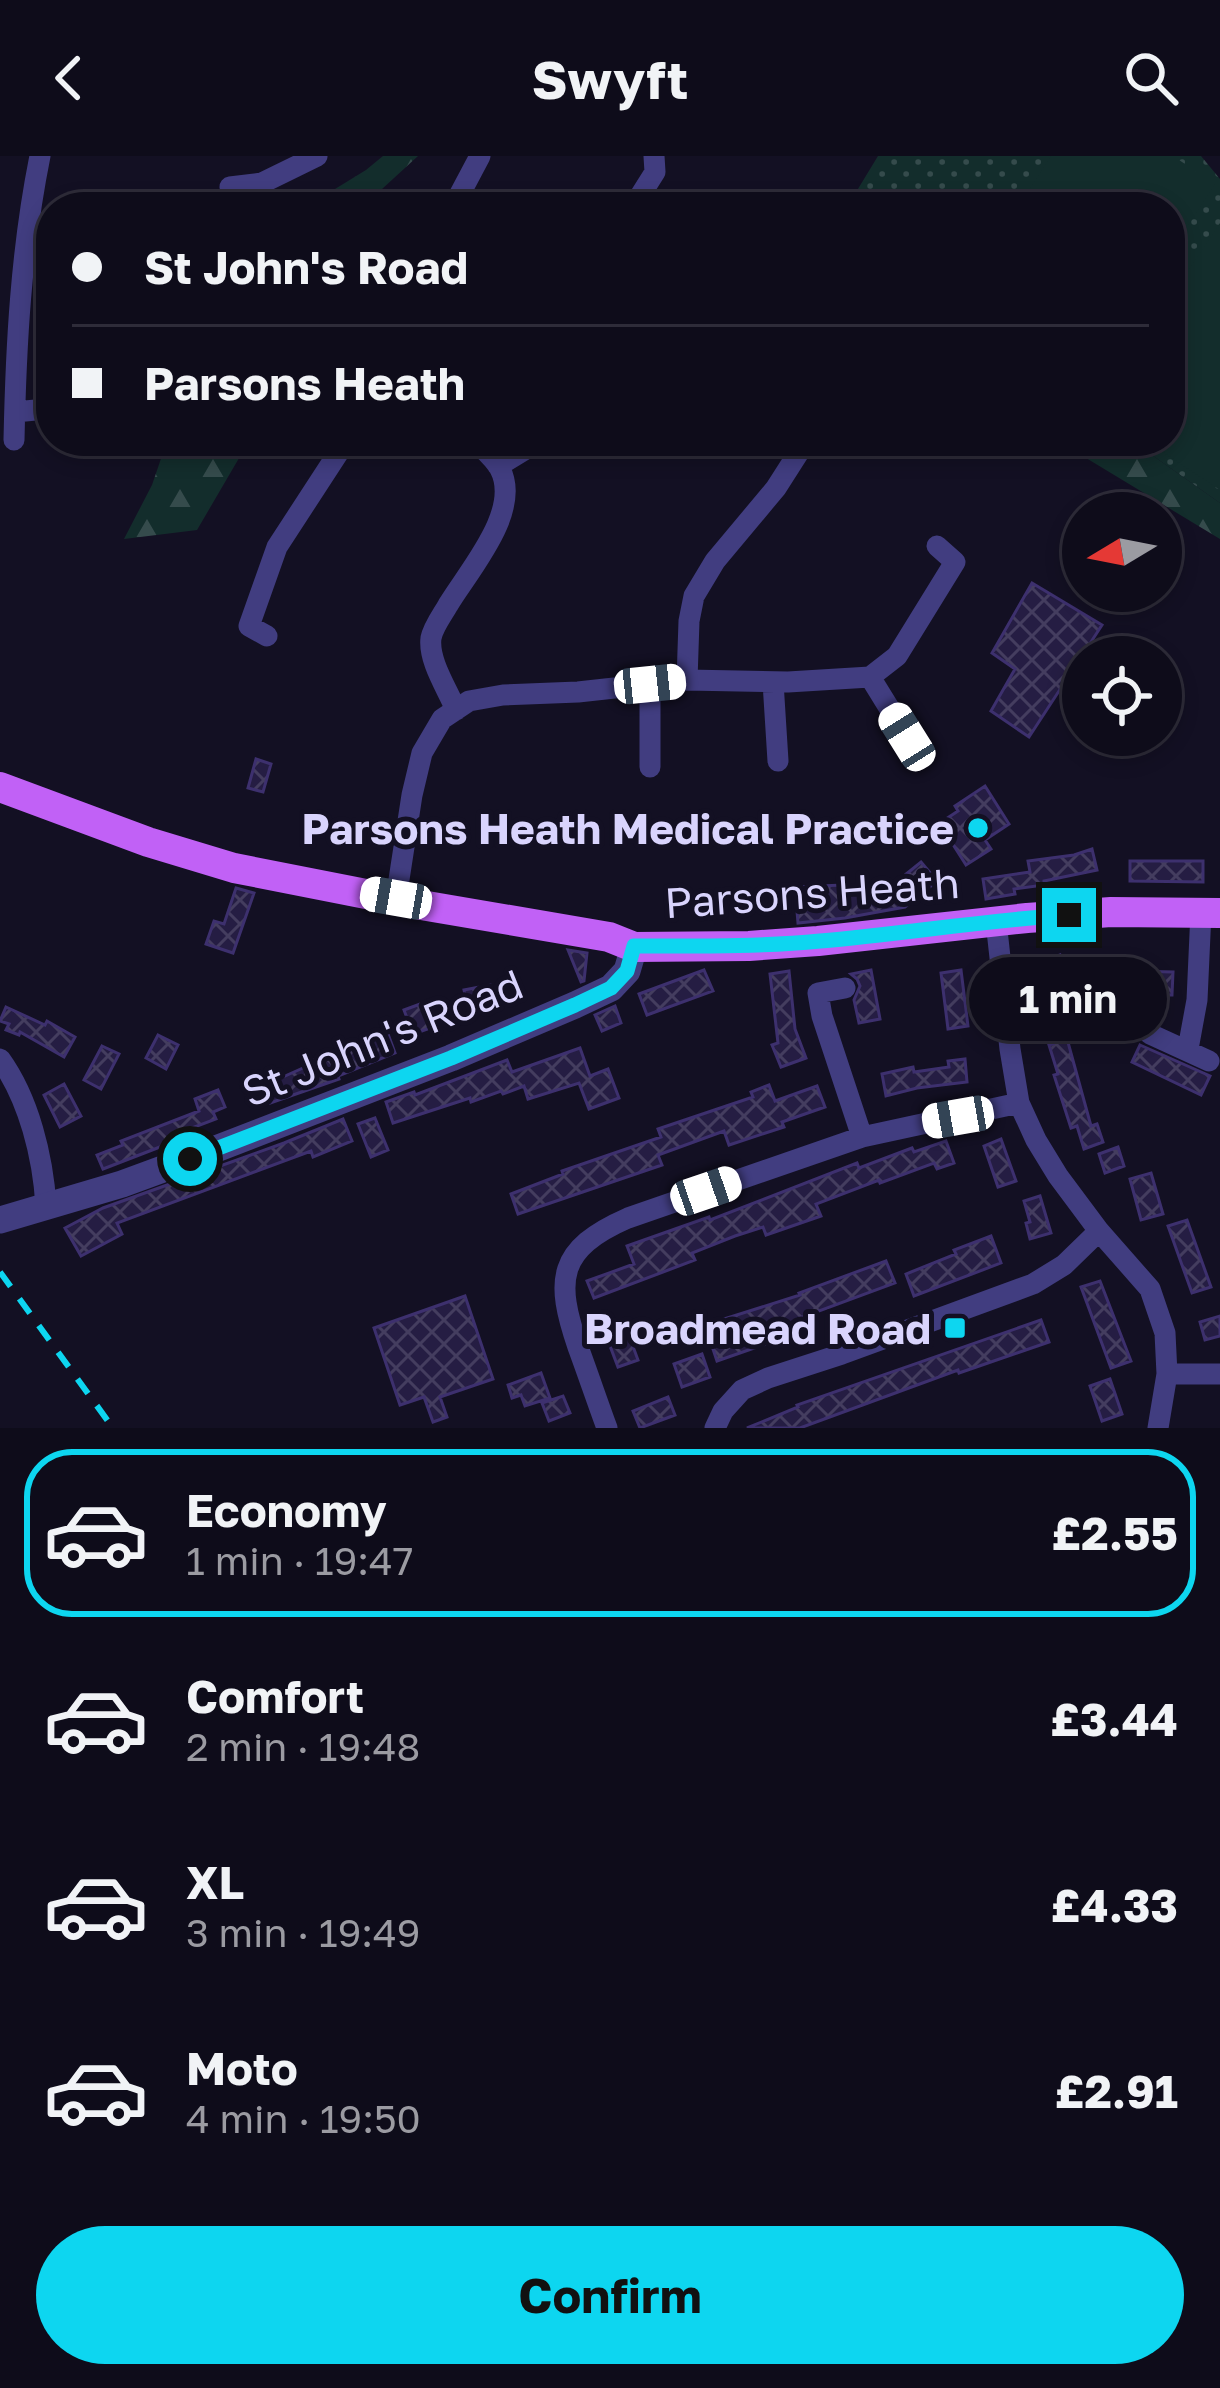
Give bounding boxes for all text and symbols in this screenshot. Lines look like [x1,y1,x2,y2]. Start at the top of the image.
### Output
icon: back [36,45,102,111]
icon: search [1118,45,1184,111]
text: Swyft [532,46,688,111]
text: St John's Road [144,240,468,294]
text: Parsons Heath [144,356,465,410]
north arrow [1062,492,1182,612]
map controls [1062,492,1182,756]
button: locate [1062,636,1182,756]
car [612,662,688,706]
car [873,697,941,777]
place label: Parsons Heath Medical Practice [302,803,954,853]
marker: Parsons Heath Medical Practice [965,815,991,841]
street label: Parsons Heath [663,857,961,927]
car [357,874,435,922]
route end [1042,888,1096,942]
callout: 1 min [970,957,1168,1041]
street label: St John's Road [234,958,530,1116]
text: 1 min [1019,975,1117,1022]
car [919,1093,997,1141]
route start [163,1132,217,1186]
car [666,1162,746,1220]
place label: Broadmead Road [584,1303,931,1353]
marker: Broadmead Road [942,1315,968,1341]
icon: car [42,1479,150,1587]
text: Economy [186,1483,387,1537]
text: £2.55 [1052,1506,1178,1560]
text: 1 min · 19:47 [186,1537,414,1584]
icon: car [42,1665,150,1773]
text: Comfort [186,1669,364,1723]
text: £3.44 [1050,1692,1178,1746]
text: 2 min · 19:48 [186,1723,420,1770]
icon: car [42,1851,150,1959]
text: XL [186,1855,244,1909]
text: £4.33 [1051,1878,1178,1932]
text: 3 min · 19:49 [186,1909,420,1956]
icon: car [42,2037,150,2145]
text: Moto [186,2041,298,2095]
text: £2.91 [1055,2064,1178,2118]
text: 4 min · 19:50 [186,2095,421,2142]
button: Confirm [36,2226,1184,2364]

